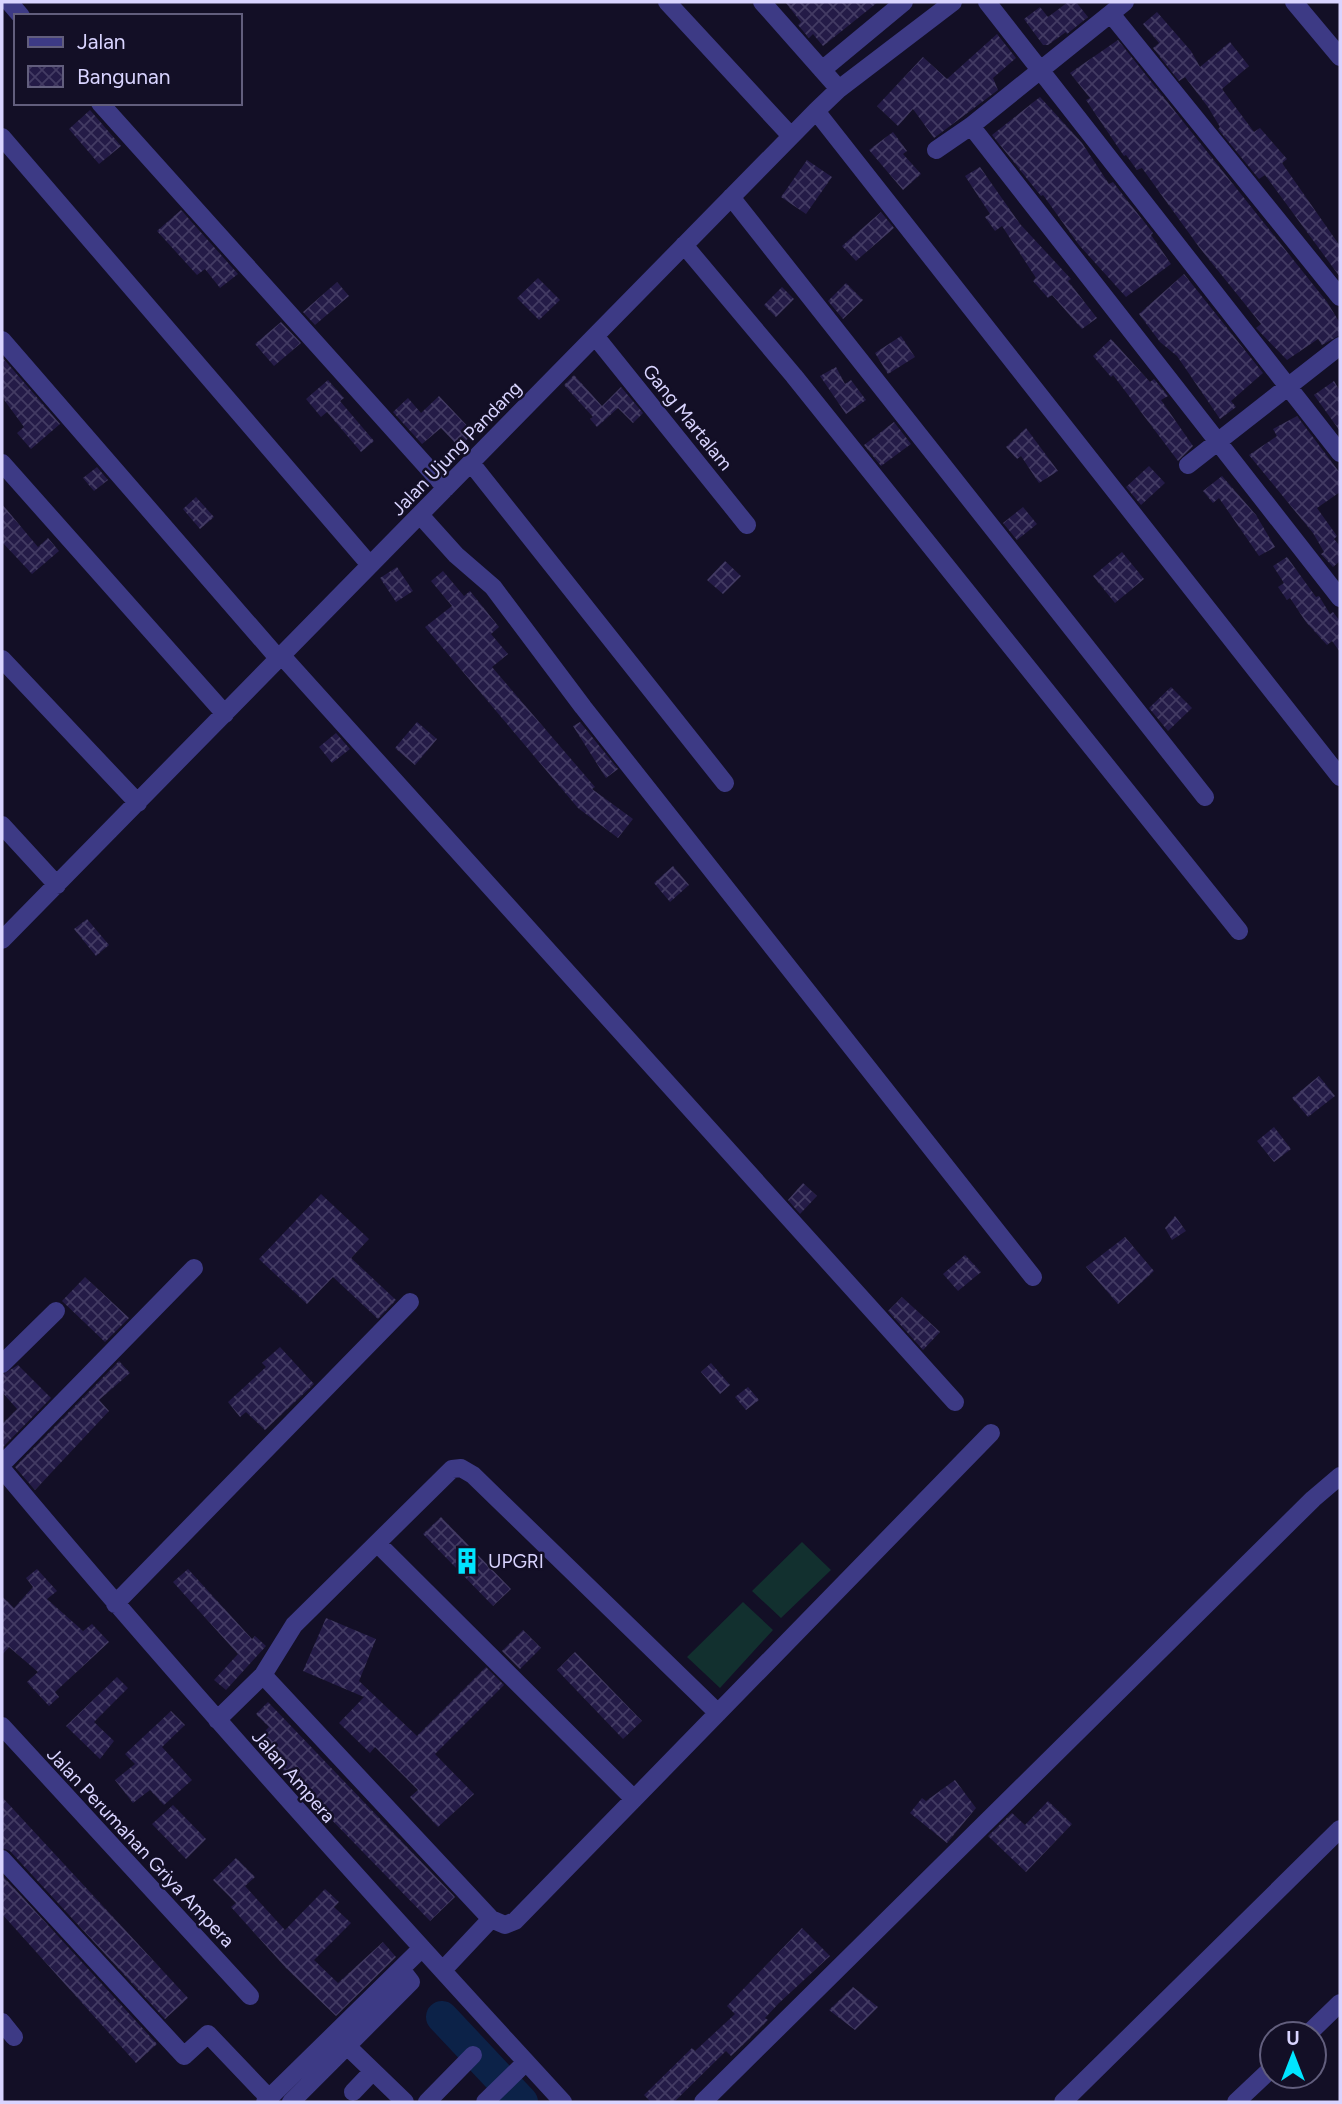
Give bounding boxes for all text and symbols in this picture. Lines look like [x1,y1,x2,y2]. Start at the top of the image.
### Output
legend [14,14,242,105]
text: Jalan [77,29,126,54]
text: Bangunan [77,64,170,89]
street label: Gang Martalam [638,360,737,475]
street label: Jalan Ujung Pandang [386,376,526,520]
building icon: UPGRI [452,1546,482,1576]
place label: UPGRI [488,1550,544,1573]
street label: Jalan Ampera [247,1725,340,1827]
street label: Jalan Perumahan Griya Ampera [42,1743,239,1952]
north arrow [1258,2020,1328,2090]
text: U [1286,2027,1300,2050]

